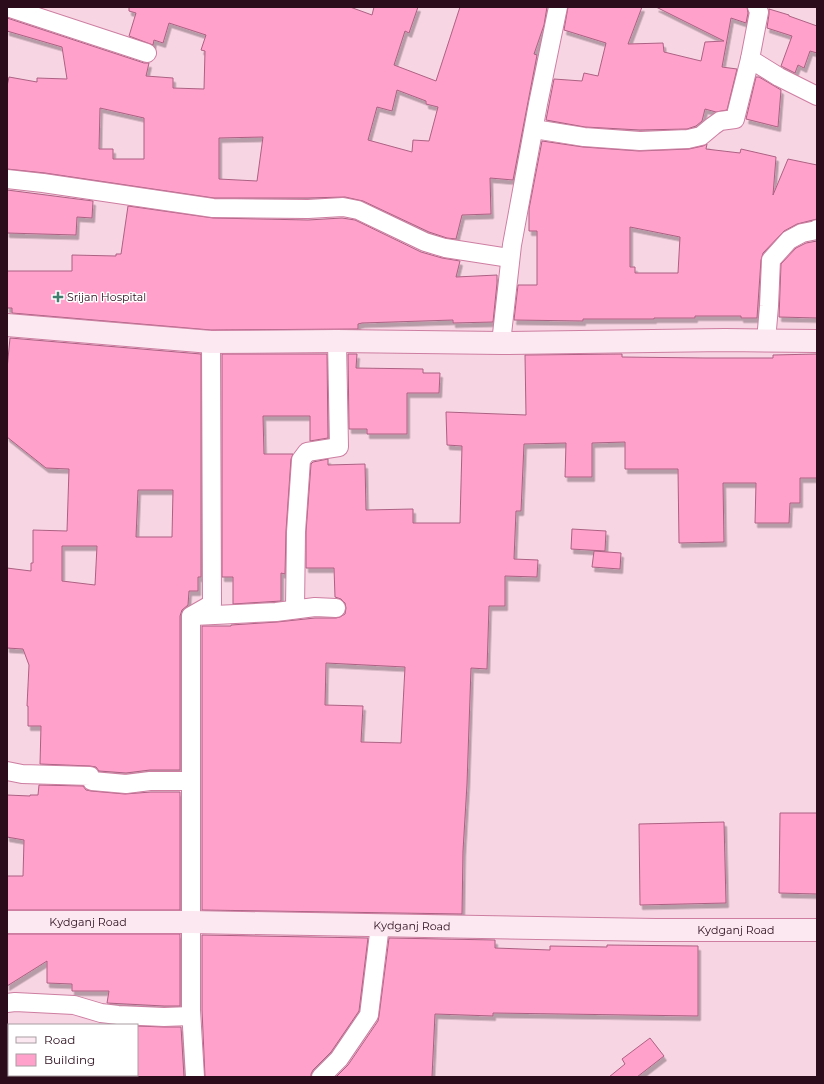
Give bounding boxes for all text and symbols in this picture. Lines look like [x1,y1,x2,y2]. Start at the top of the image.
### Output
place label: Srijan Hospital [67,290,146,304]
marker: Srijan Hospital [52,291,64,303]
street label: Kydganj Road [49,915,127,929]
street label: Kydganj Road [373,918,451,933]
street label: Kydganj Road [697,923,775,937]
legend [8,1024,138,1076]
text: Road [44,1032,75,1047]
text: Building [44,1052,95,1067]

